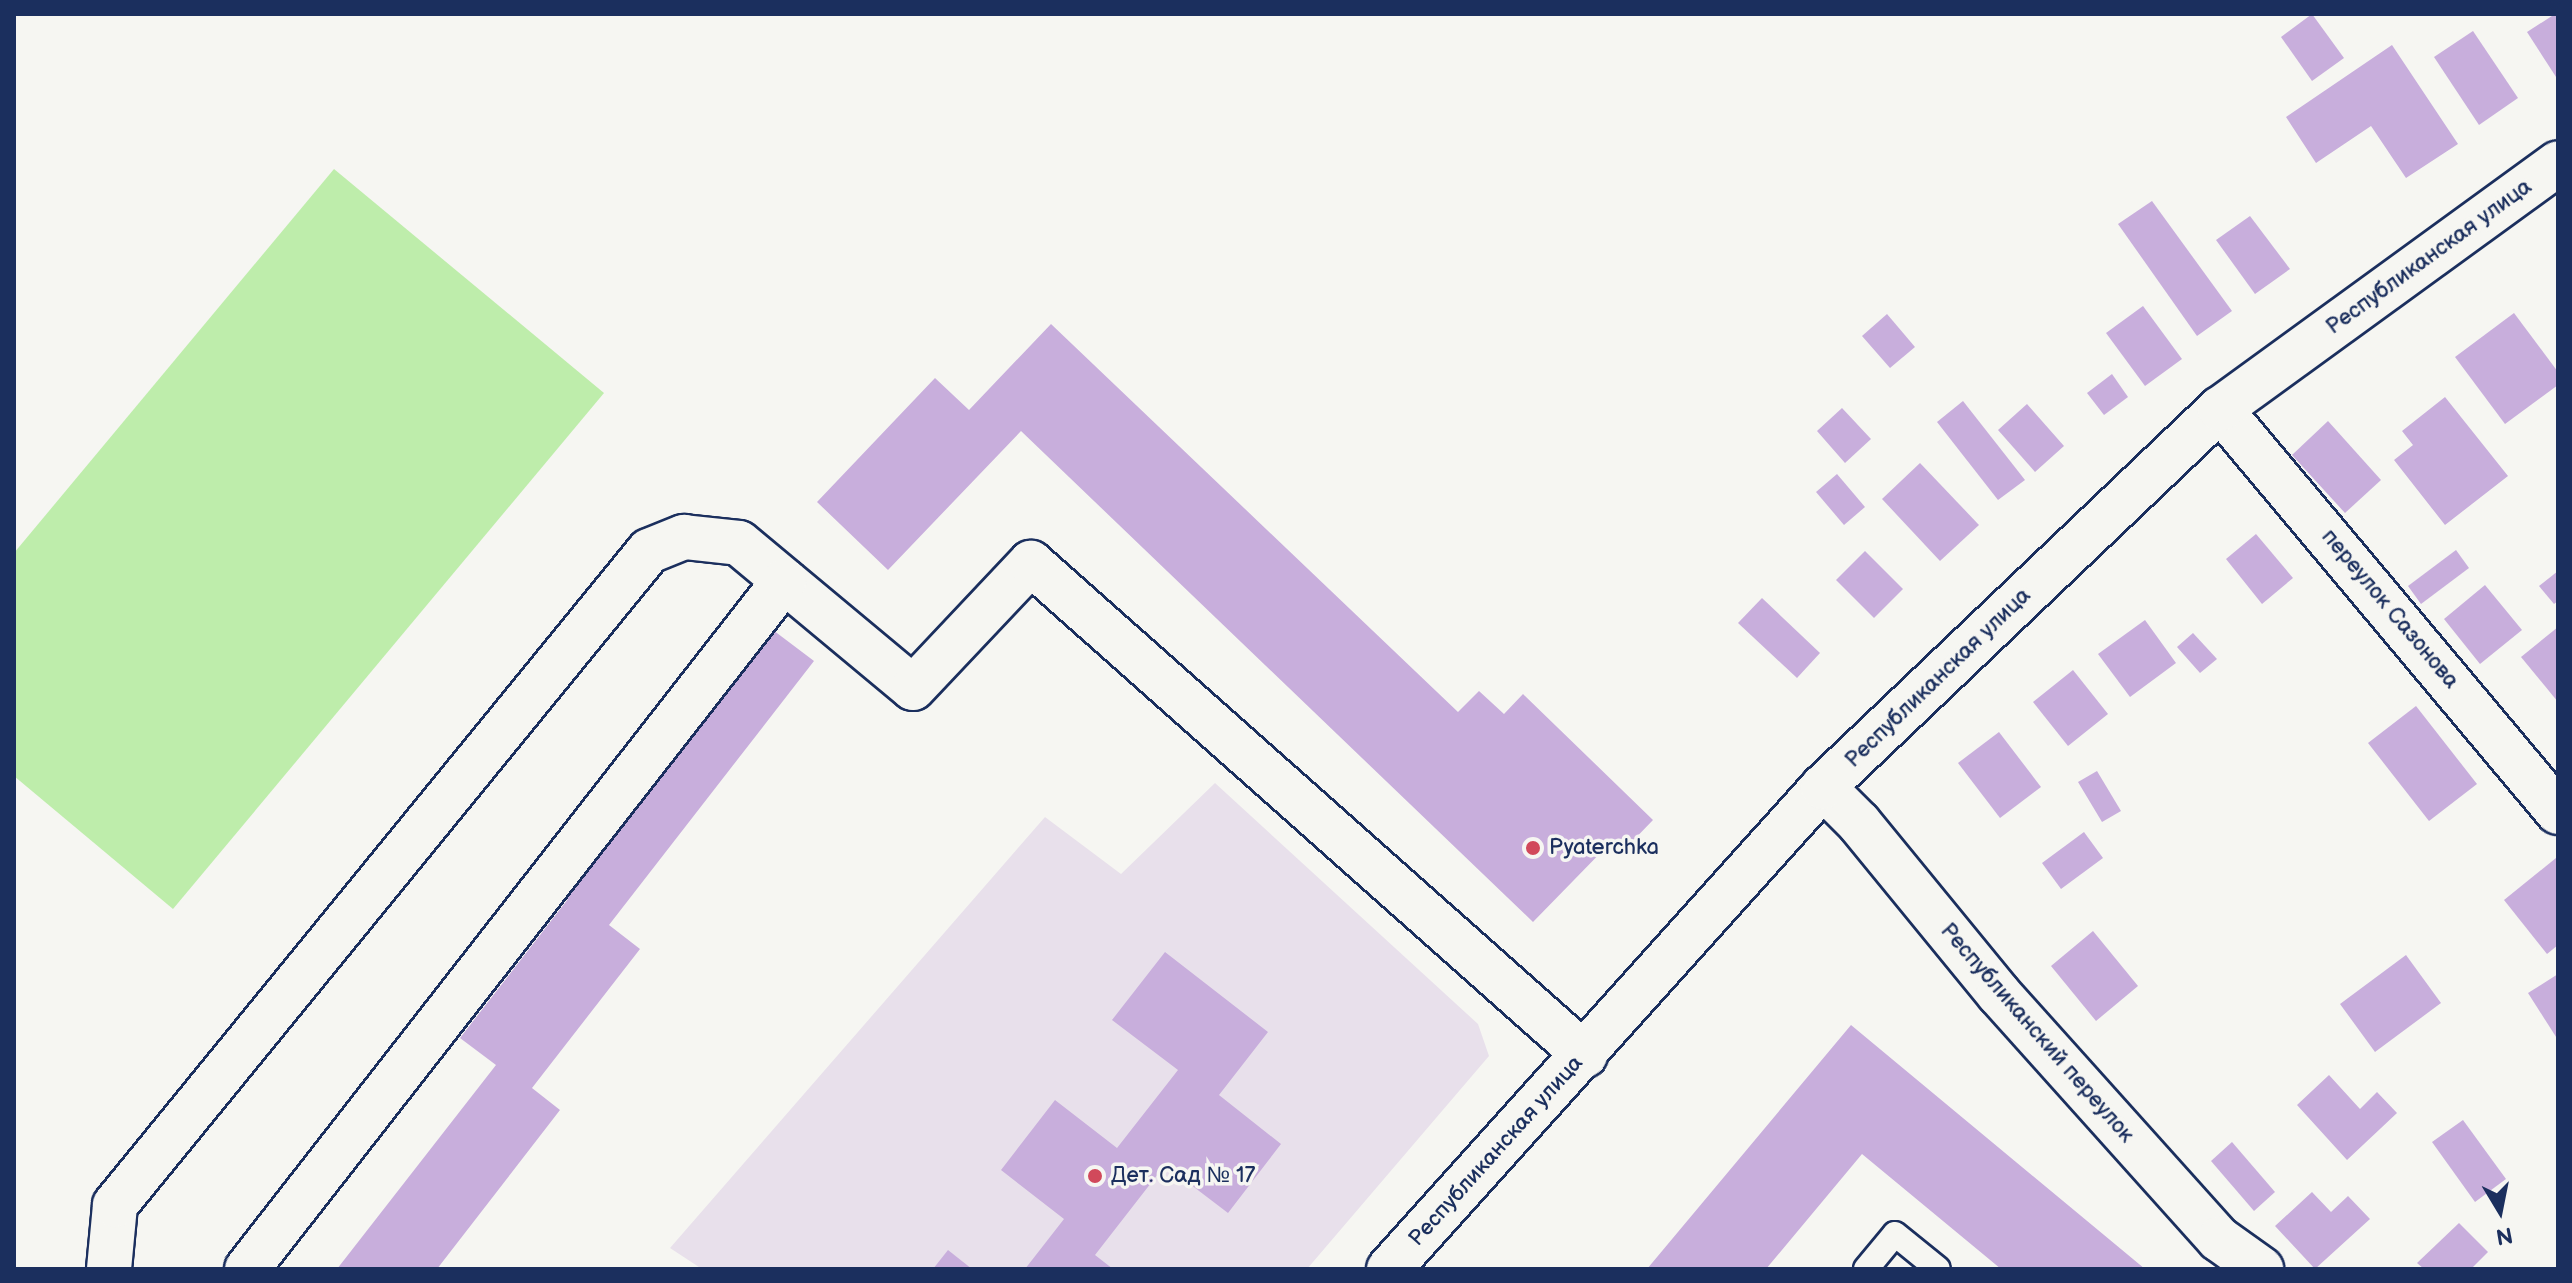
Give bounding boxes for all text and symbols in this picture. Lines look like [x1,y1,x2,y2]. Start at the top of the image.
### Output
street label: Республиканская улица [2321,174,2537,340]
street label: переулок Сазонова [2316,524,2464,694]
street label: Республиканская улица [1840,583,2036,773]
place label: Pyaterchka [1549,835,1659,861]
marker: Pyaterchka [1524,839,1542,857]
street label: Республиканский переулок [1934,918,2140,1148]
street label: Республиканская улица [1403,1050,1589,1252]
place label: Дет. Сад № 17 [1111,1163,1255,1189]
marker: Дет. Сад № 17 [1086,1167,1104,1185]
north arrow [2460,1171,2540,1251]
text: N [2494,1220,2515,1250]

